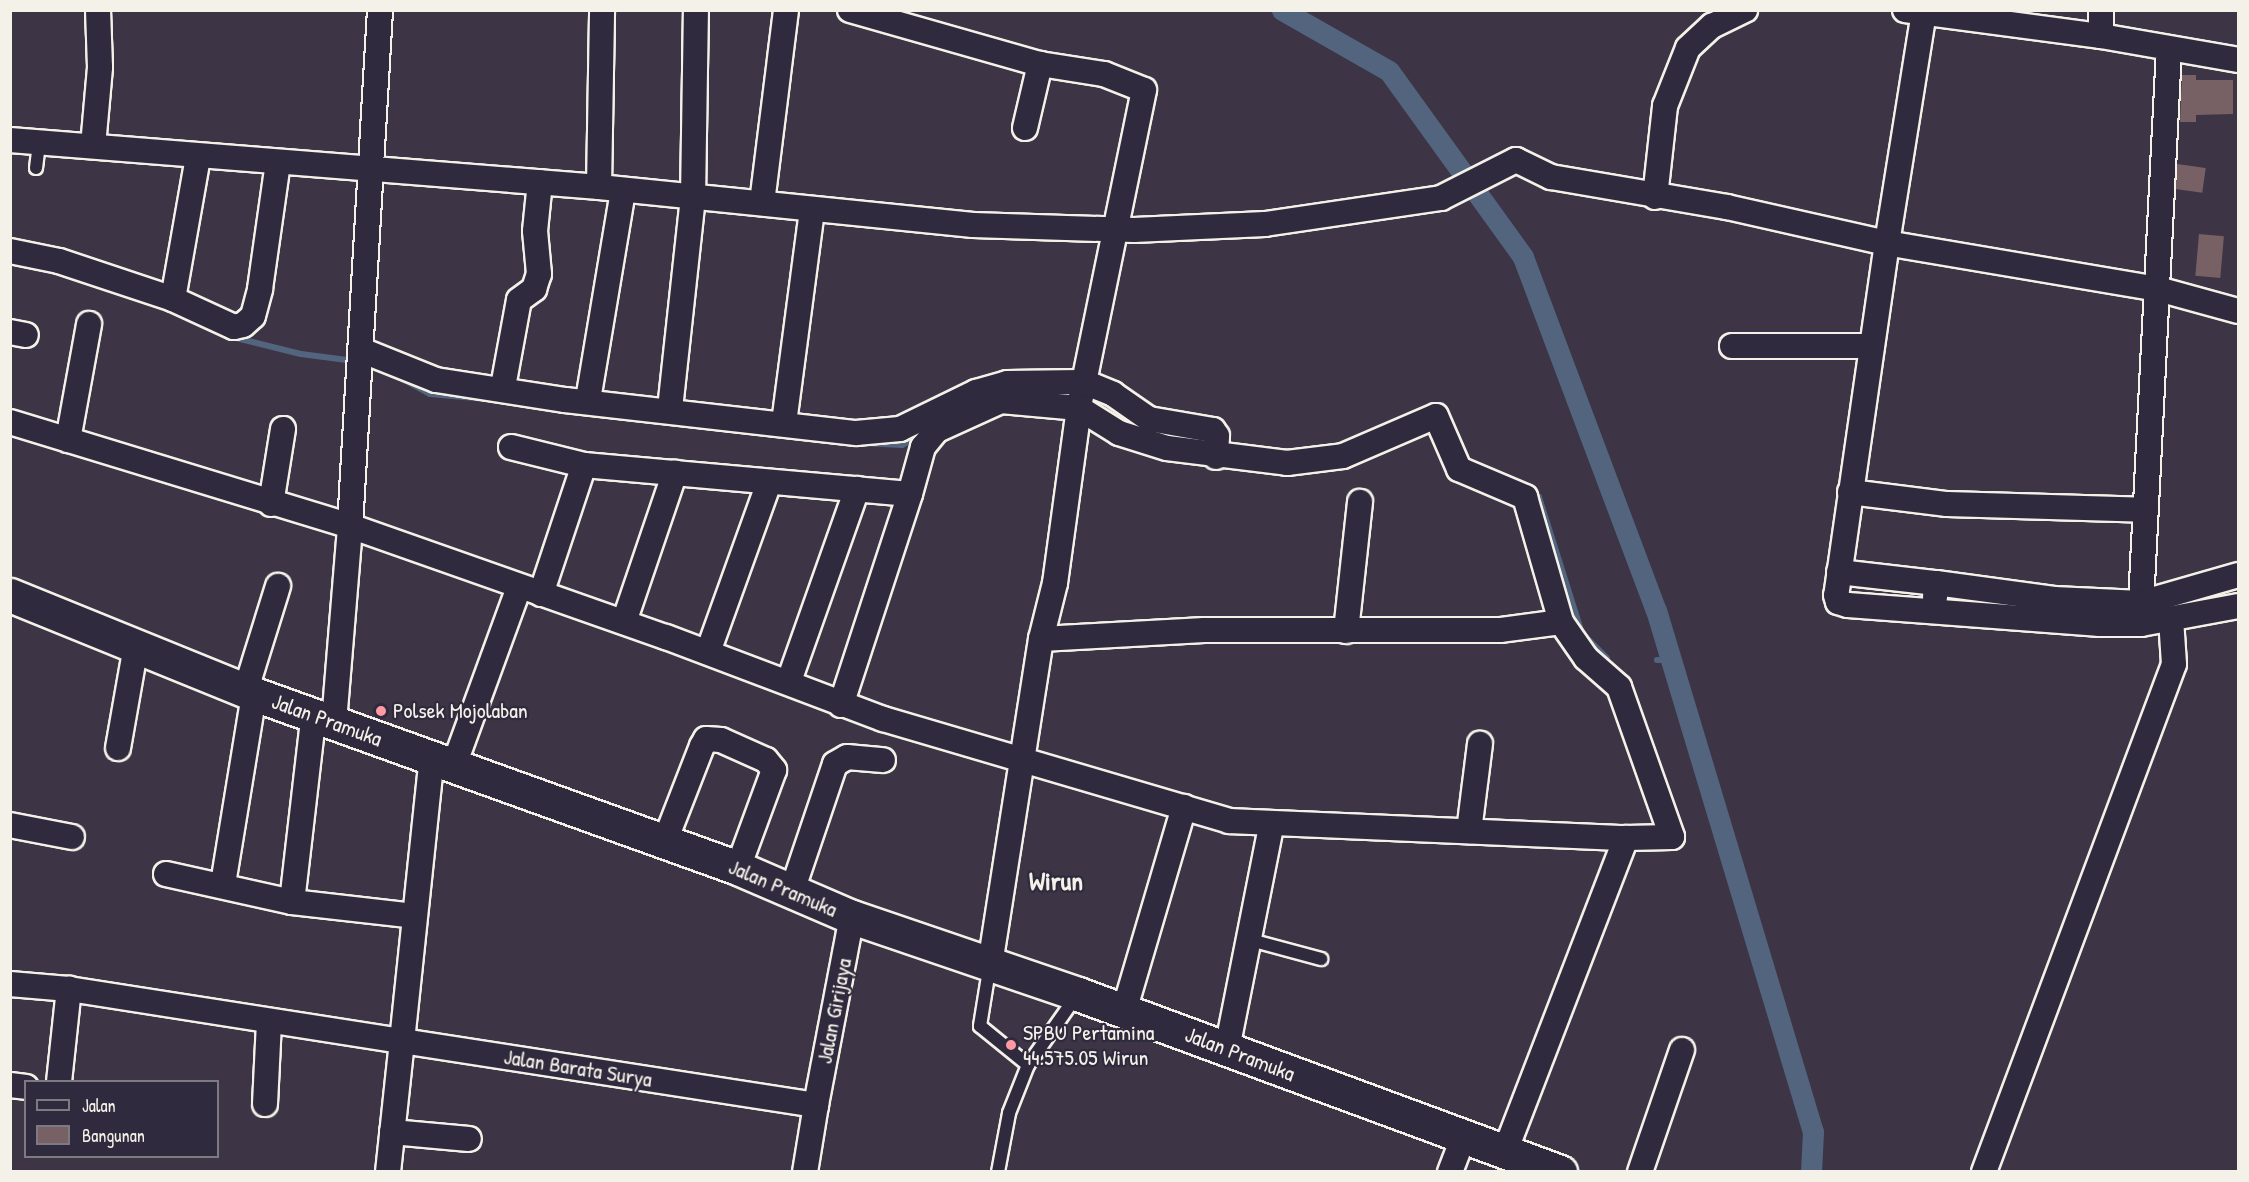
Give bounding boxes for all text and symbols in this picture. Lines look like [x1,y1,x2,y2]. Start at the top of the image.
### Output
street label: Jalan Pramuka [268,688,386,752]
place label: Polsek Mojolaban [393,698,528,724]
marker: Polsek Mojolaban [374,704,388,718]
street label: Jalan Pramuka [725,853,841,923]
district label: Wirun [1029,865,1083,897]
street label: Jalan Girijaya [811,956,857,1066]
place label: SPBU Pertamina 44.575.05 Wirun [1023,1019,1154,1070]
street label: Jalan Pramuka [1181,1021,1299,1087]
marker: SPBU Pertamina 44.575.05 Wirun [1004,1038,1018,1052]
street label: Jalan Barata Surya [502,1043,654,1093]
legend [24,1080,219,1158]
text: Jalan [82,1093,116,1118]
text: Bangunan [82,1123,145,1148]

